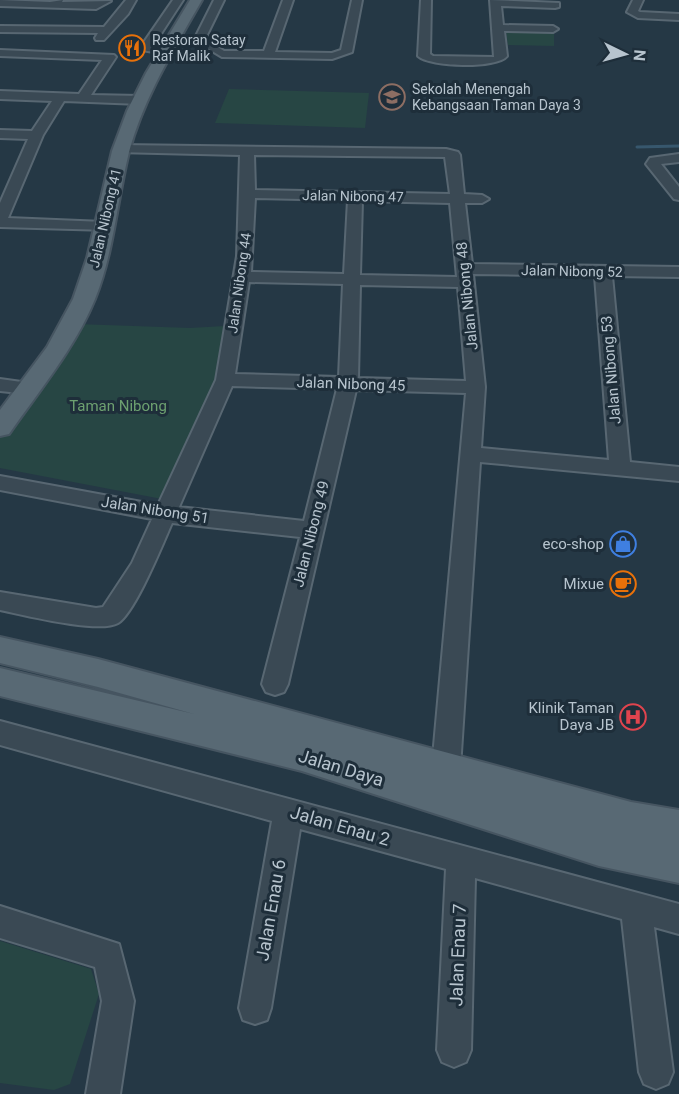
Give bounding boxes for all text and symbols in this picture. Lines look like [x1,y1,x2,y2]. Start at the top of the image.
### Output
north arrow [595,24,655,84]
place label: Restoran Satay Raf Malik [152,32,246,64]
restaurant icon: Restoran Satay Raf Malik [117,33,147,63]
text: N [629,49,649,62]
place label: Sekolah Menengah Kebangsaan Taman Daya 3 [412,81,581,113]
school or university icon: Sekolah Menengah Kebangsaan Taman Daya 3 [377,82,407,112]
street label: Jalan Nibong 41 [86,167,124,269]
street label: Jalan Nibong 47 [302,187,404,205]
street label: Jalan Nibong 44 [224,231,254,334]
street label: Jalan Nibong 48 [452,241,482,351]
street label: Jalan Nibong 52 [521,262,623,280]
street label: Jalan Nibong 53 [597,315,625,425]
street label: Jalan Nibong 45 [296,373,406,395]
park label: Taman Nibong [69,397,167,415]
street label: Jalan Nibong 49 [289,479,333,589]
street label: Jalan Nibong 51 [100,493,210,527]
shop icon: eco-shop [608,529,638,559]
place label: eco-shop [543,535,604,553]
cafe icon: Mixue [608,569,638,599]
place label: Mixue [564,575,604,593]
place label: Klinik Taman Daya JB [528,699,614,734]
hospital icon: Klinik Taman Daya JB [618,702,648,732]
street label: Jalan Daya [296,745,386,790]
street label: Jalan Enau 2 [288,801,392,850]
street label: Jalan Enau 6 [251,857,290,962]
street label: Jalan Enau 7 [445,903,470,1007]

